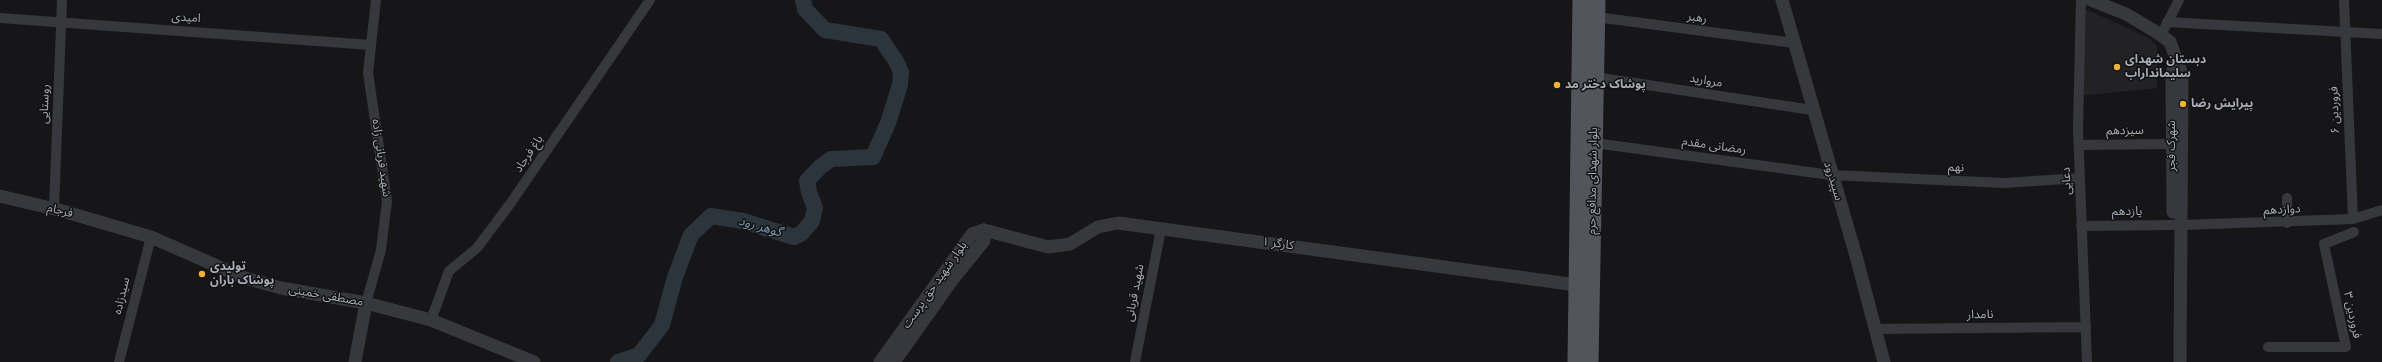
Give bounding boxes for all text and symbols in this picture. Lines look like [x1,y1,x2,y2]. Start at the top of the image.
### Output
street label: امیدی [171,10,201,26]
street label: رهبر [1686,10,1708,26]
place label: دبستان شهدای سلیمانداراب [2125,53,2206,81]
marker: دبستان شهدای سلیمانداراب [2112,62,2122,72]
street label: مروارید [1688,71,1724,91]
place label: پوشاک دختر مد [1565,78,1646,92]
marker: پوشاک دختر مد [1552,80,1562,90]
street label: روستایی [37,84,53,124]
street label: فروردین ۶ [2327,86,2343,134]
place label: پیرایش رضا [2191,97,2253,111]
marker: پیرایش رضا [2178,99,2188,109]
street label: شهید قربانی زاده [368,118,394,198]
street label: شهرک فجر [2165,120,2179,172]
street label: سیزدهم [2106,123,2144,139]
street label: بلوار شهدای مدافع حرم [1585,127,1601,235]
street label: باغ فرجاد [511,133,547,175]
street label: رمضانی مقدم [1681,134,1747,158]
street label: سپیدرود [1820,160,1846,202]
street label: نهم [1948,161,1964,175]
street label: دعایی [2059,167,2075,195]
street label: فرجام [46,201,74,221]
street label: دوازدهم [2263,202,2301,218]
street label: یازدهم [2112,205,2142,219]
water label: گوهر رود [737,213,783,241]
street label: کارگر ۱ [1261,235,1295,253]
street label: بلوار شهید حق پرست [900,239,970,331]
place label: تولیدی پوشاک باران [210,260,274,288]
street label: شهید قربانی [1122,263,1148,323]
marker: تولیدی پوشاک باران [197,269,207,279]
street label: سیدزاده [110,276,134,316]
street label: مصطفی خمینی [288,282,364,310]
street label: فروردین ۳ [2340,290,2364,340]
street label: نامدار [1967,308,1993,322]

